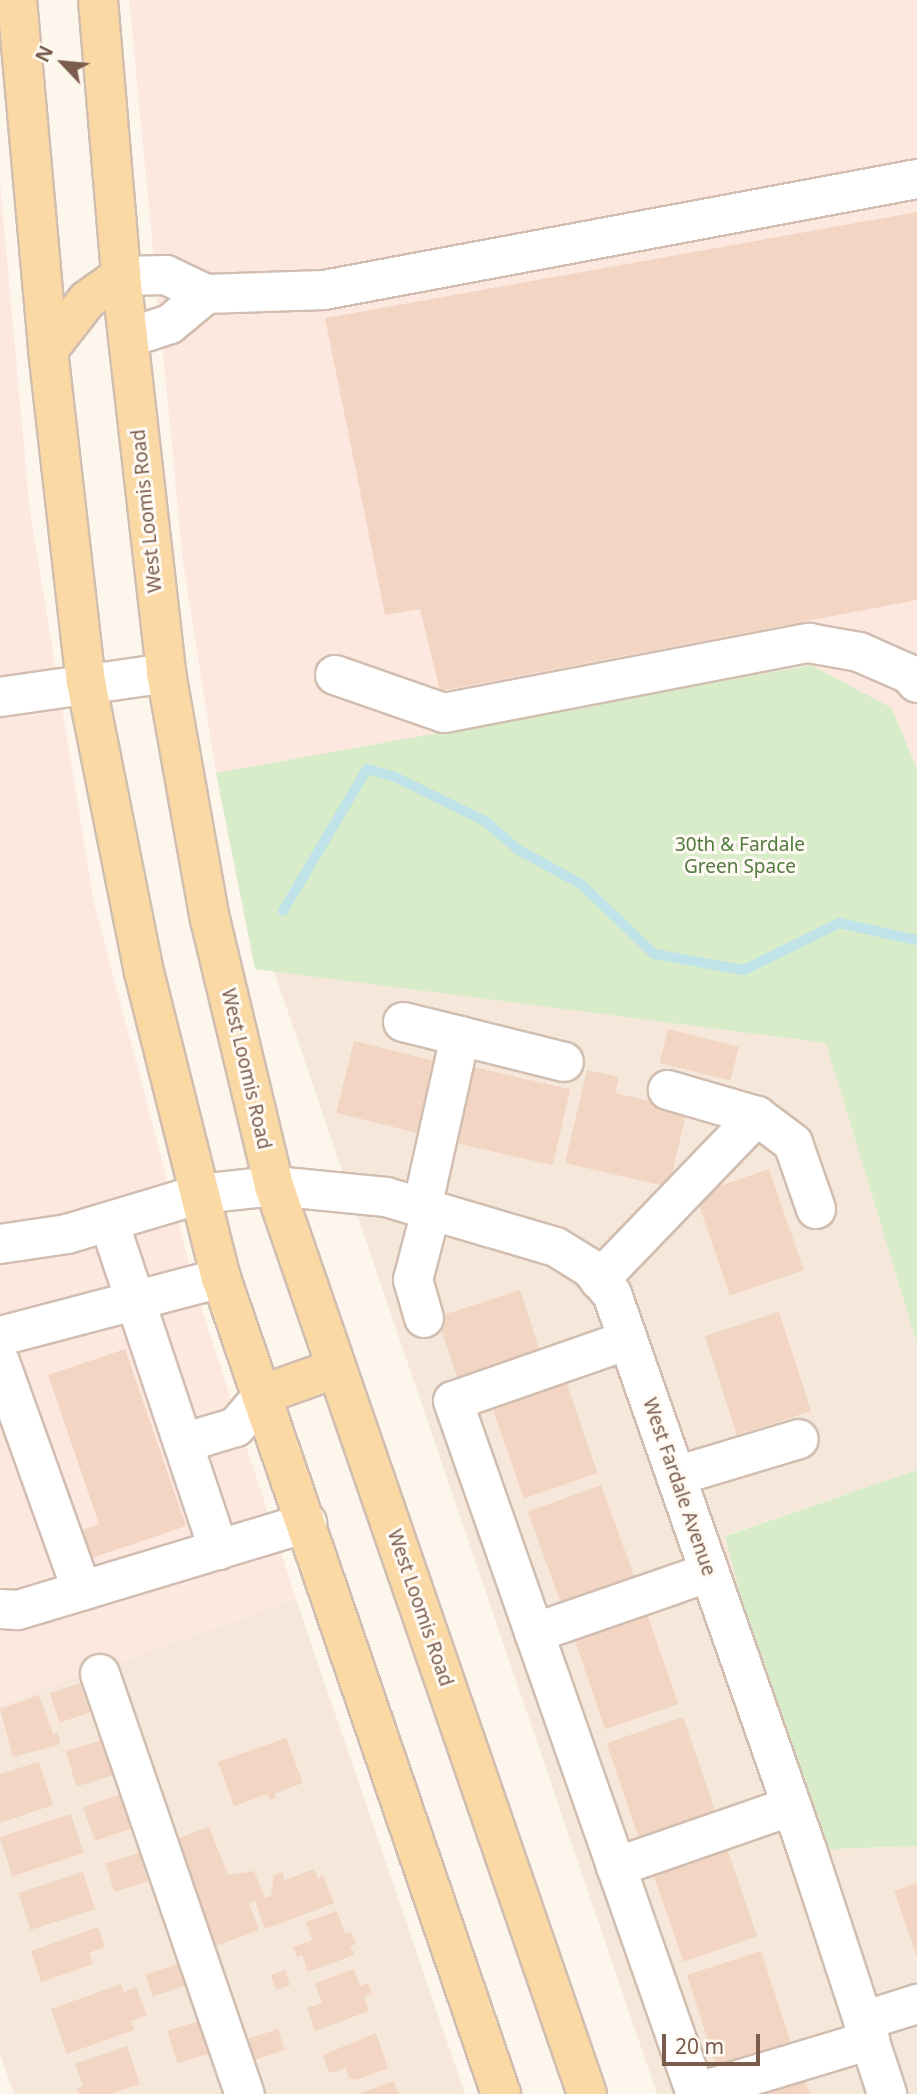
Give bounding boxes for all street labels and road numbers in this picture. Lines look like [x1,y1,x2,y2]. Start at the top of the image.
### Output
street label: West Loomis Road [127,428,167,594]
street label: West Loomis Road [216,986,276,1152]
street label: West Fardale Avenue [638,1395,720,1579]
street label: West Loomis Road [382,1527,458,1689]

